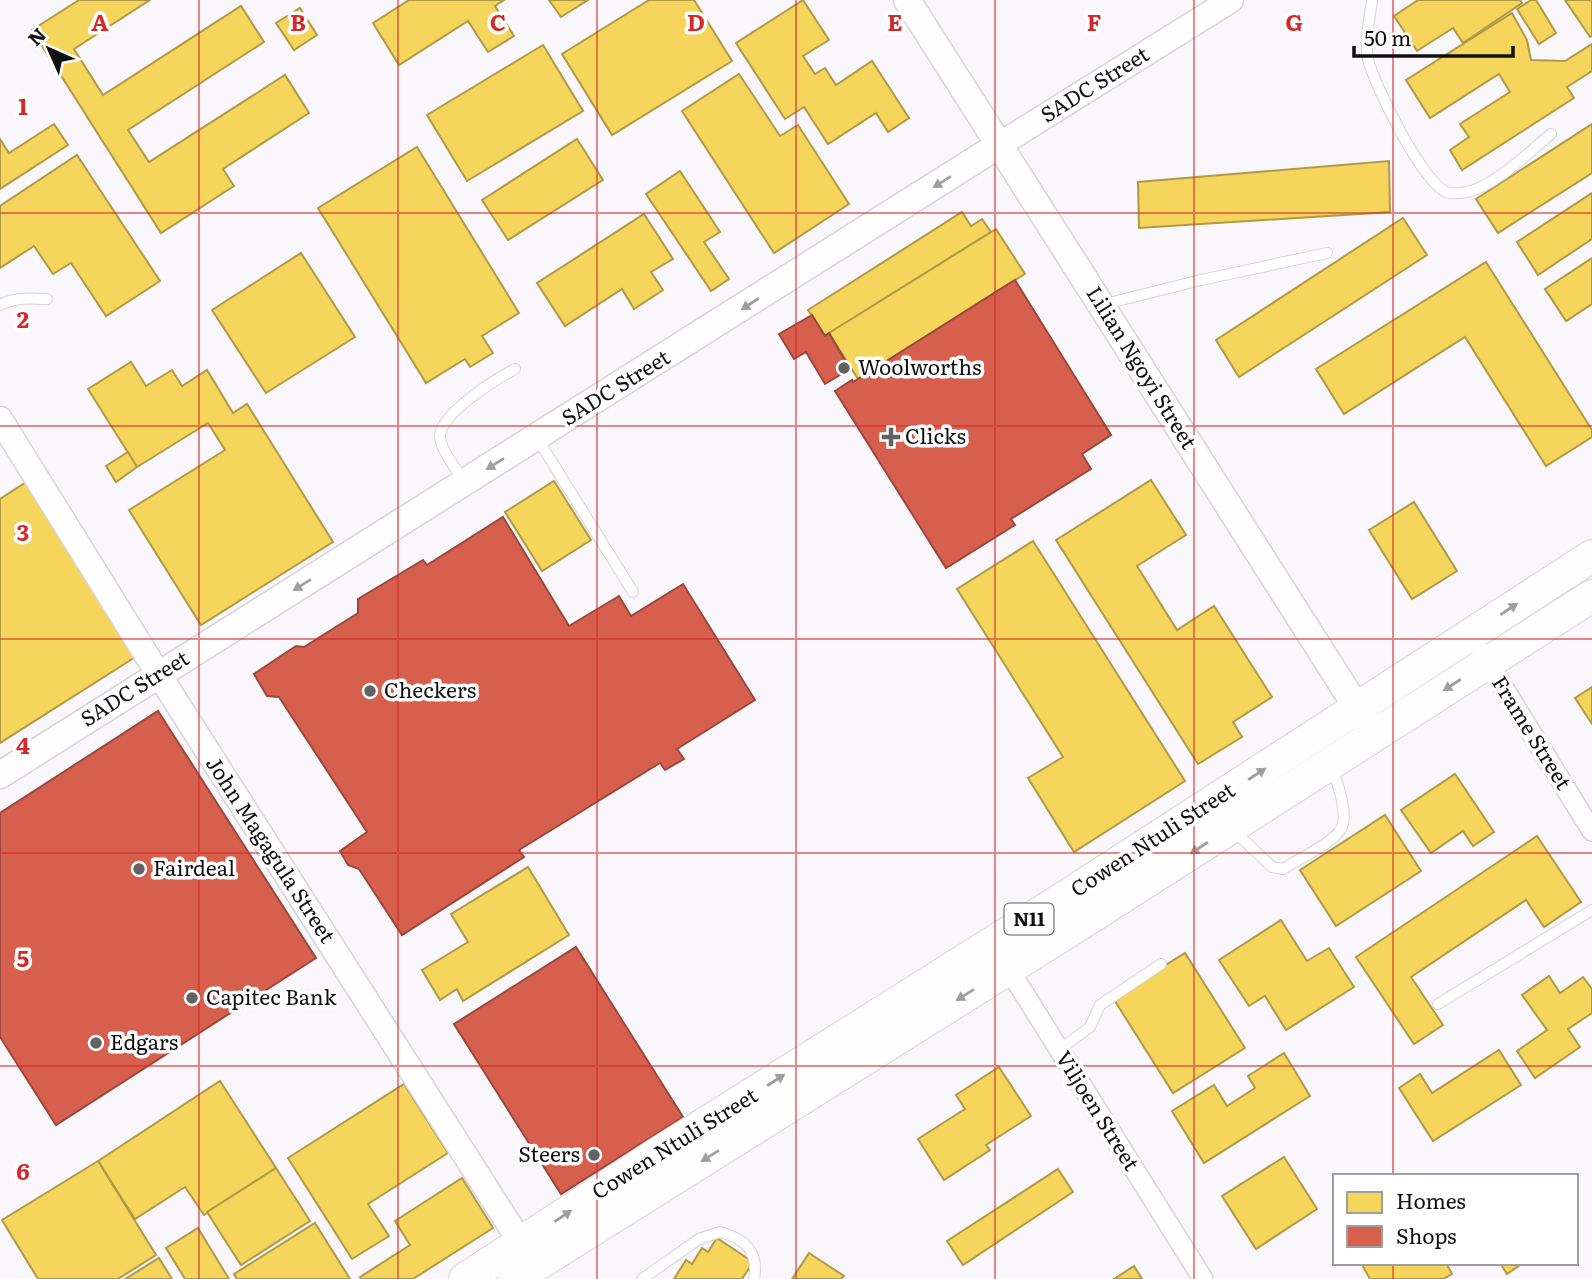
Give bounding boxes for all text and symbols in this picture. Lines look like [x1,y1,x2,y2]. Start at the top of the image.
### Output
text: A [91,4,109,38]
text: B [290,4,306,38]
text: C [490,4,506,38]
text: D [687,4,705,38]
text: E [887,4,903,38]
text: F [1087,4,1102,38]
text: G [1285,4,1303,38]
north arrow [14,14,84,84]
scale bar [1354,14,1513,58]
text: N [21,21,52,52]
text: 50 m [1364,21,1411,52]
street label: SADC Street [1033,37,1154,129]
text: 1 [18,88,28,122]
one-way arrow [932,175,951,188]
street label: Lilian Ngoyi Street [1080,279,1206,455]
one-way arrow [740,297,759,310]
text: 2 [17,301,29,335]
street label: SADC Street [554,340,675,432]
place label: Woolworths [858,350,982,381]
marker: Woolworths [836,360,852,376]
place label: Clicks [905,419,966,450]
marker: Clicks [883,429,899,445]
one-way arrow [485,458,504,471]
text: 3 [17,514,29,548]
one-way arrow [292,578,312,591]
one-way arrow [1499,603,1519,616]
street label: SADC Street [73,641,194,733]
street label: Frame Street [1486,669,1581,795]
place label: Checkers [384,673,476,704]
one-way arrow [1442,678,1461,691]
marker: Checkers [362,683,378,699]
text: 4 [16,727,30,761]
street label: John Magagula Street [200,749,344,949]
one-way arrow [1247,767,1267,780]
street label: Cowen Ntuli Street [1063,773,1240,903]
one-way arrow [1189,841,1208,854]
place label: Fairdeal [153,851,235,882]
marker: Fairdeal [131,861,147,877]
road number: N11 [1004,903,1054,934]
text: 5 [17,940,29,974]
place label: Capitec Bank [206,980,337,1011]
one-way arrow [955,989,974,1002]
marker: Capitec Bank [184,990,200,1006]
place label: Edgars [110,1025,178,1056]
marker: Edgars [88,1035,104,1051]
street label: Viljoen Street [1050,1044,1149,1176]
one-way arrow [766,1074,785,1087]
street label: Cowen Ntuli Street [585,1078,763,1205]
place label: Steers [518,1137,580,1168]
marker: Steers [586,1147,602,1163]
one-way arrow [701,1149,720,1162]
text: 6 [16,1153,30,1187]
legend [1333,1174,1578,1265]
text: Homes [1396,1184,1466,1215]
one-way arrow [554,1209,573,1222]
text: Shops [1396,1219,1457,1250]

